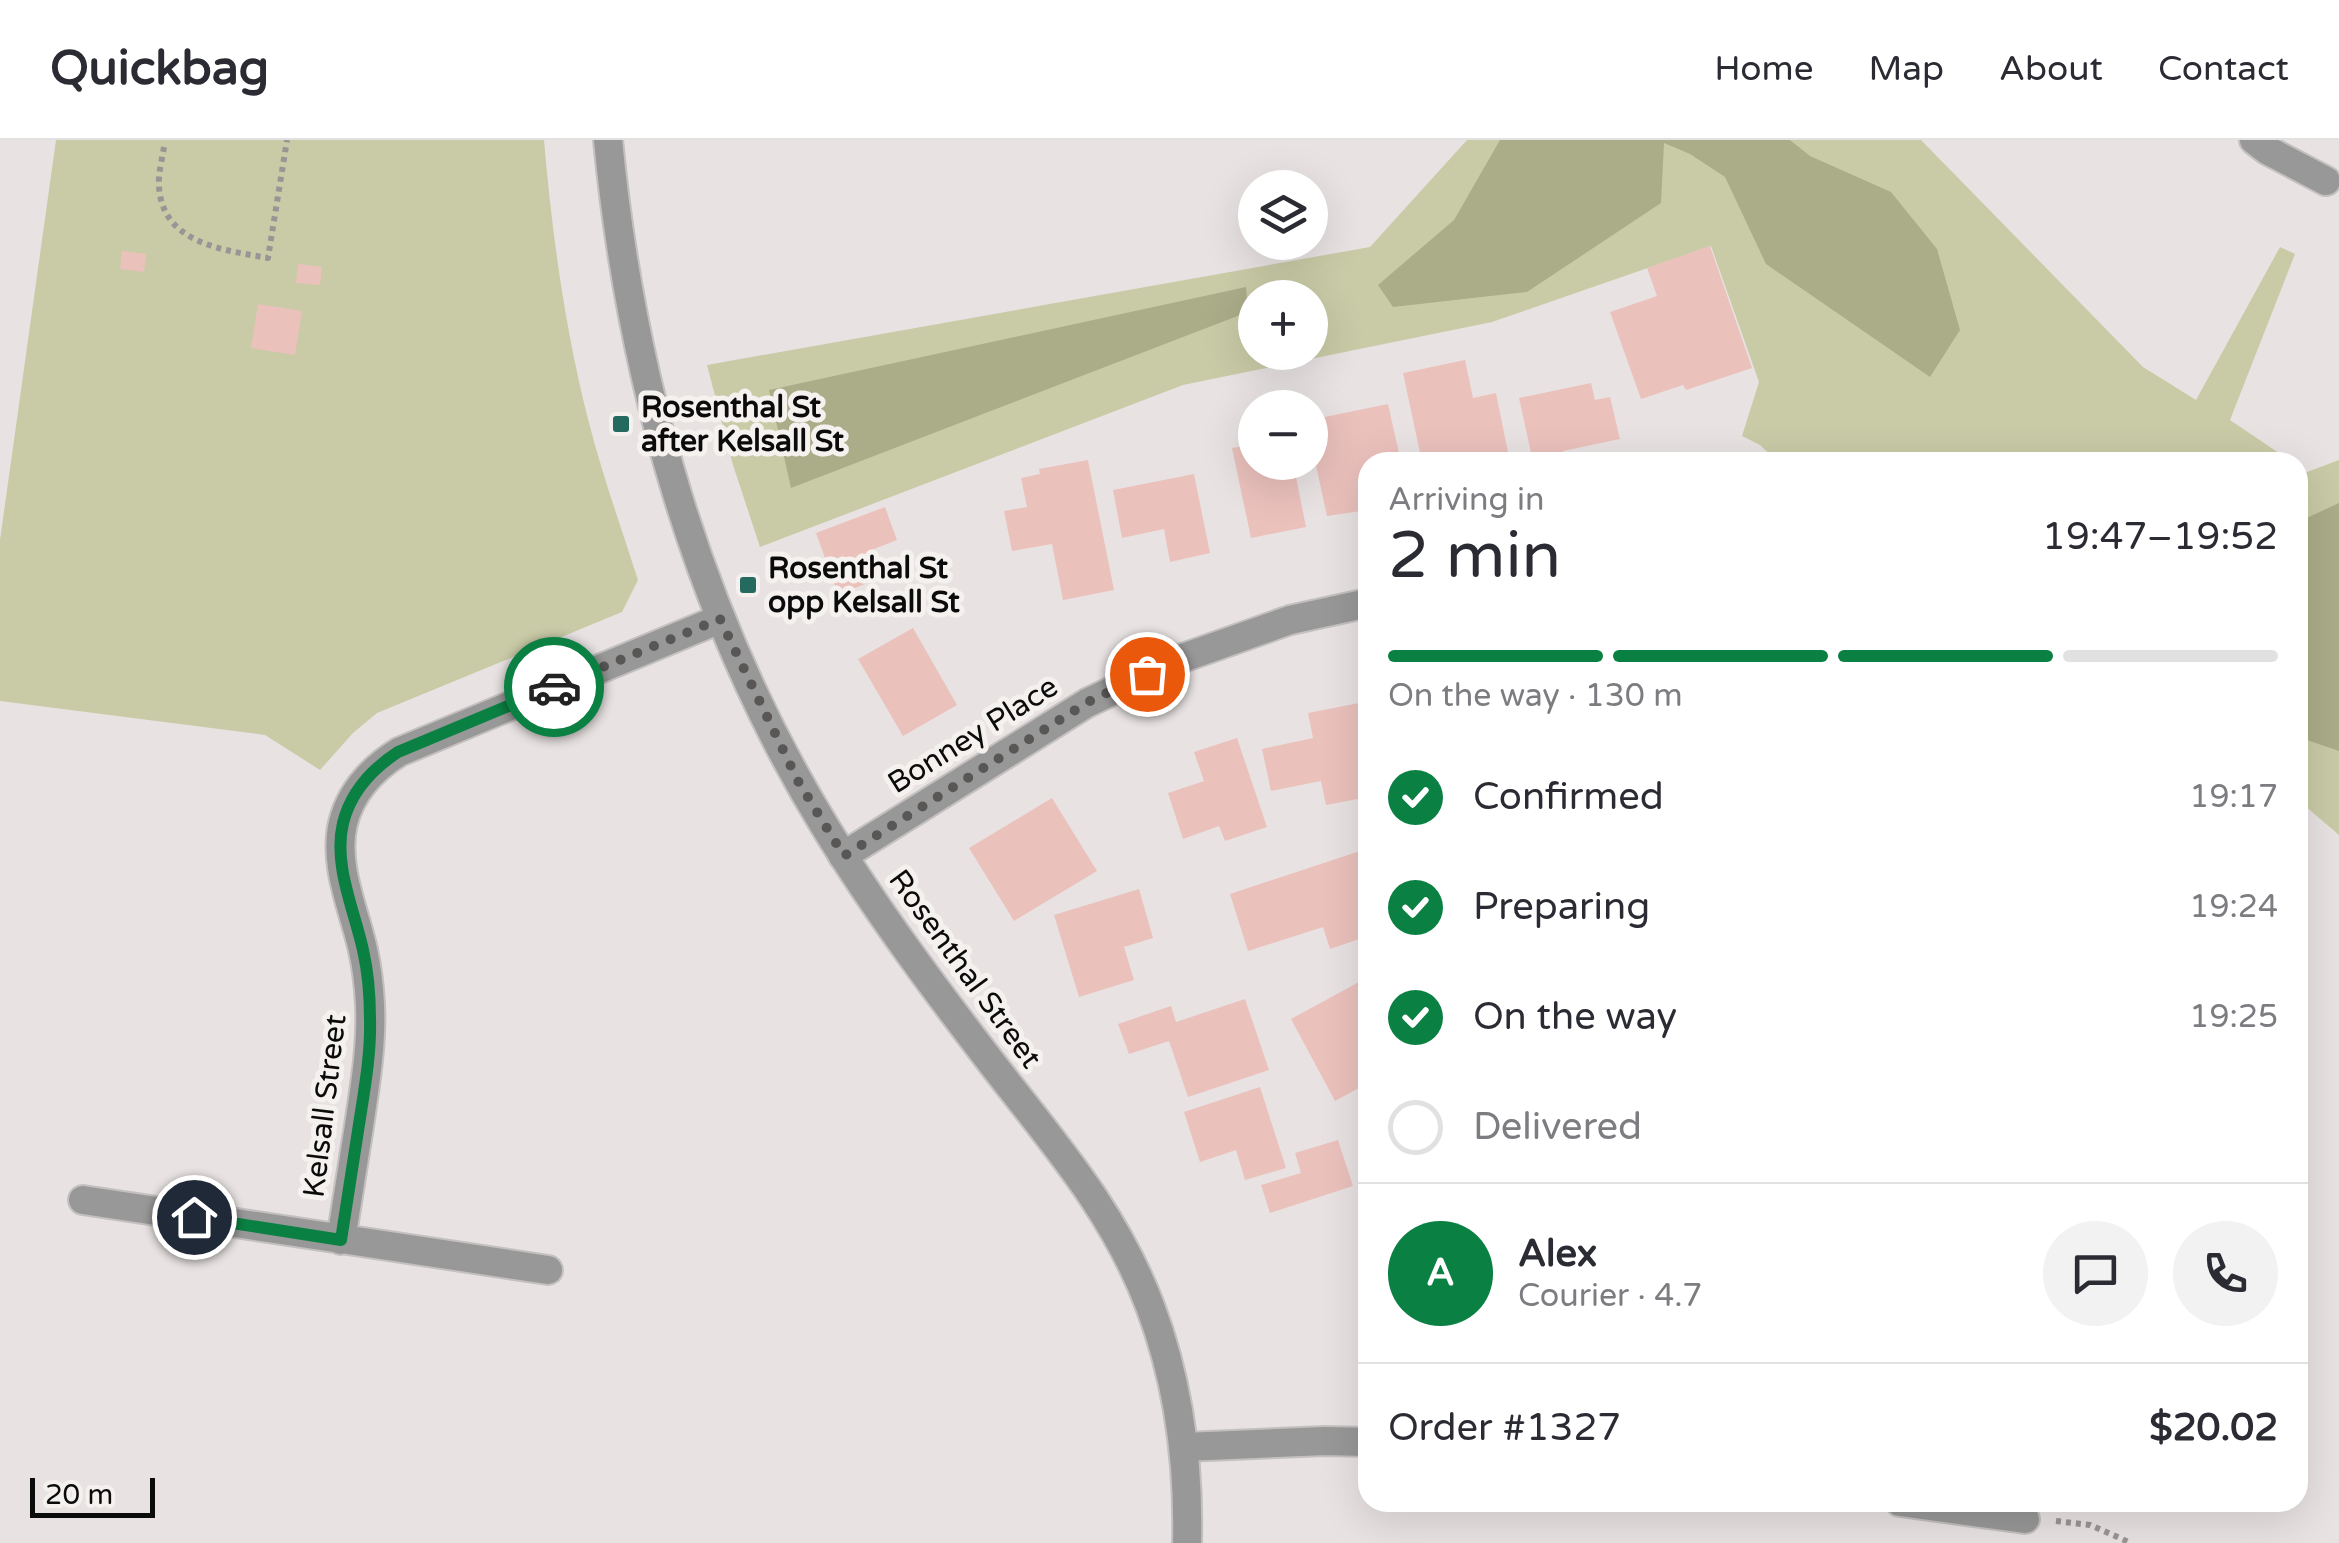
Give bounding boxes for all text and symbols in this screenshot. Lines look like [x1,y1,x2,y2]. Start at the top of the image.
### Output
text: Quickbag [50,40,269,98]
text: Home [1714,48,1813,90]
text: Map [1868,48,1944,90]
text: About [1999,48,2103,90]
text: Contact [2158,48,2289,90]
map controls [1238,170,1328,480]
button: layers [1238,170,1328,260]
button: + [1238,280,1328,370]
place label: Rosenthal St after Kelsall St [641,389,845,460]
button: − [1238,390,1328,480]
marker: Rosenthal St after Kelsall St [610,413,632,435]
text: Arriving in [1388,481,1545,519]
text: 19:47–19:52 [2042,514,2278,560]
text: 2 min [1388,517,1561,596]
place label: Rosenthal St opp Kelsall St [768,550,960,621]
marker: Rosenthal St opp Kelsall St [737,574,759,596]
pin [1105,632,1190,717]
courier [504,637,604,737]
icon: bag [1120,647,1175,702]
icon: car [527,660,582,715]
street label: Bonney Place [881,668,1065,802]
text: On the way · 130 m [1388,677,1683,715]
icon: check [1388,770,1443,825]
text: Confirmed [1473,774,1664,820]
text: 19:17 [2189,778,2278,816]
street label: Rosenthal Street [881,862,1049,1076]
icon: check [1388,880,1443,935]
text: Preparing [1473,884,1650,930]
text: 19:24 [2189,888,2278,926]
icon: check [1388,990,1443,1045]
text: On the way [1473,994,1677,1040]
text: 19:25 [2189,998,2278,1036]
street label: Kelsall Street [295,1012,355,1200]
text: Delivered [1473,1104,1642,1150]
pin [152,1175,237,1260]
icon: home [167,1190,222,1245]
button: chat [2043,1221,2148,1326]
button: phone [2173,1221,2278,1326]
text: Alex [1518,1231,1597,1277]
text: A [1426,1250,1455,1296]
text: Courier · 4.7 [1518,1277,1702,1315]
text: Order #1327 [1388,1405,1621,1451]
text: $20.02 [2149,1405,2278,1451]
scale bar [30,1473,155,1518]
text: 20 m [45,1478,113,1512]

